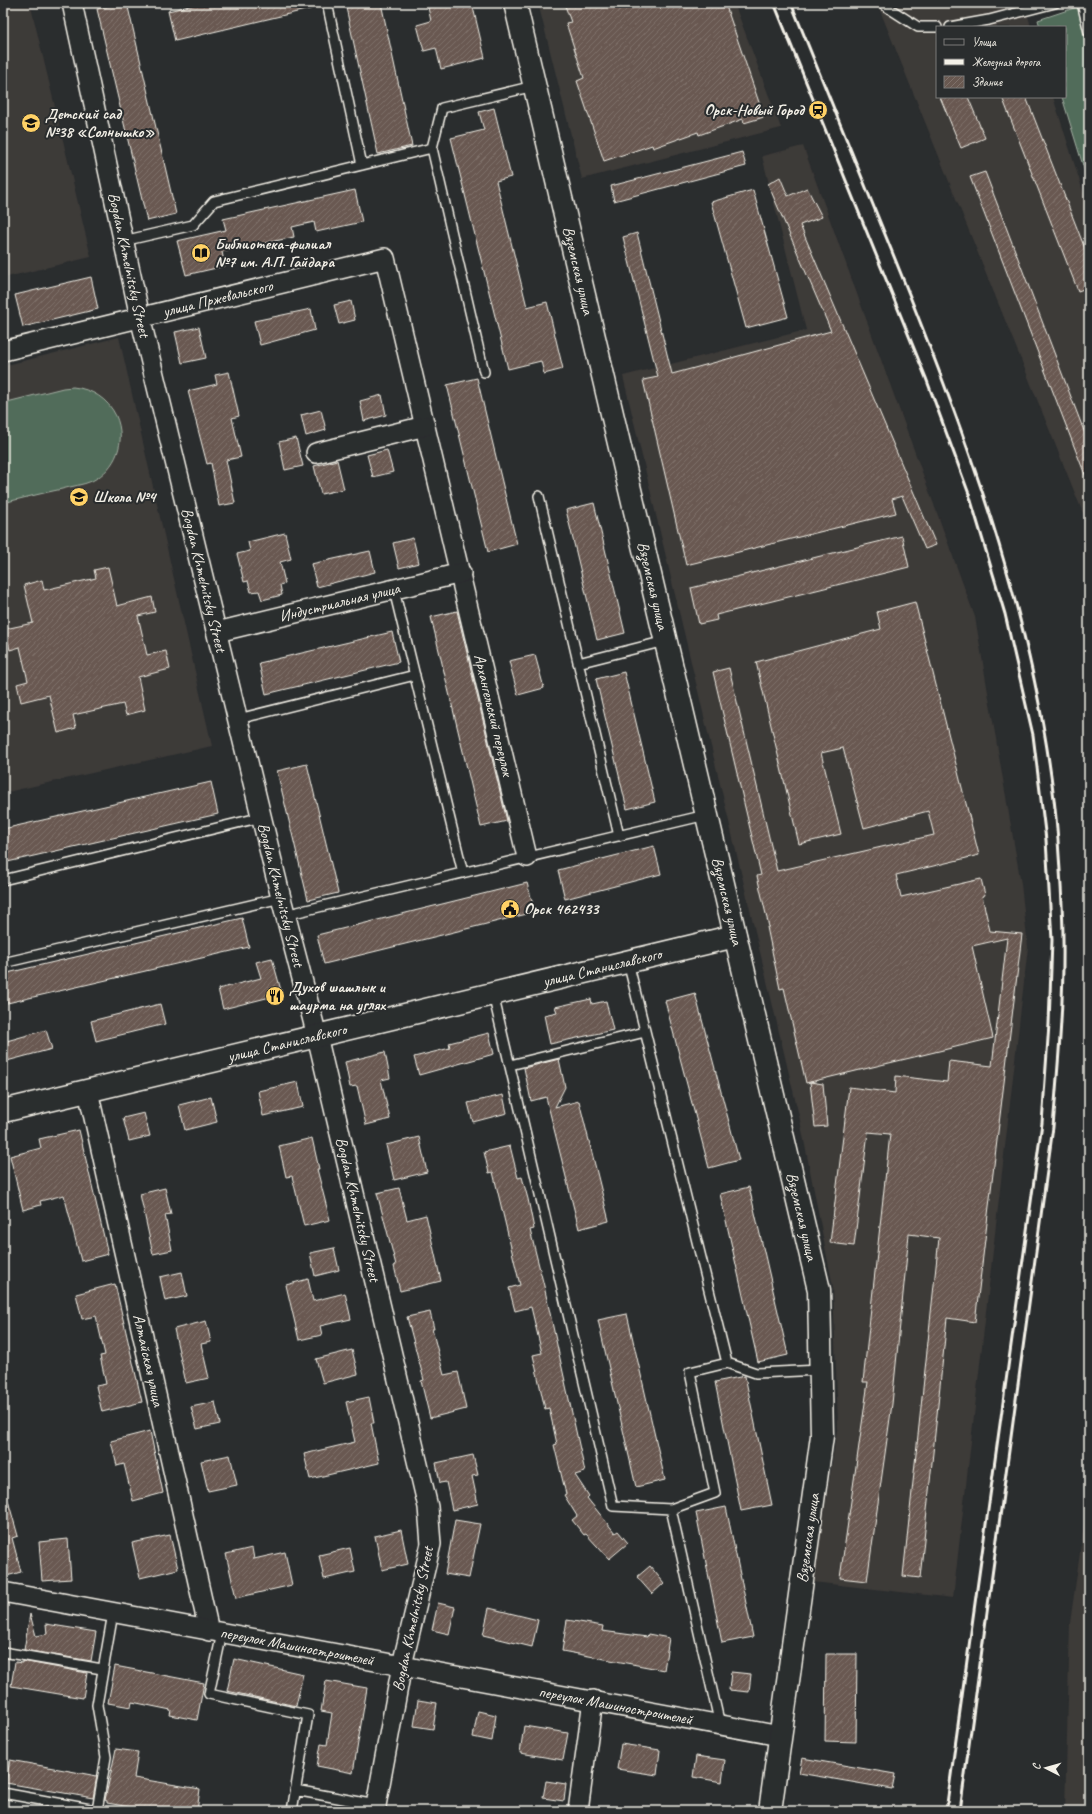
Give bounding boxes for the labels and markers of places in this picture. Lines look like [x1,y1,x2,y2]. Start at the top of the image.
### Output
station icon: Орск-Новый Город [807,99,829,121]
place label: Орск-Новый Город [704,100,805,120]
place label: Детский сад №38 «Солнышко» [45,104,155,142]
school or university icon: Детский сад №38 «Солнышко» [20,112,42,134]
place label: Библиотека-филиал №7 им. А.П. Гайдара [215,234,335,272]
library icon: Библиотека-филиал №7 им. А.П. Гайдара [190,242,212,264]
school or university icon: Школа №4 [68,486,90,508]
place label: Школа №4 [93,487,157,507]
public building icon: Орск 462433 [499,898,521,920]
place label: Орск 462433 [524,899,600,919]
place label: Духов шашлык и шаурма на углях [289,977,387,1015]
restaurant icon: Духов шашлык и шаурма на углях [264,985,286,1007]

